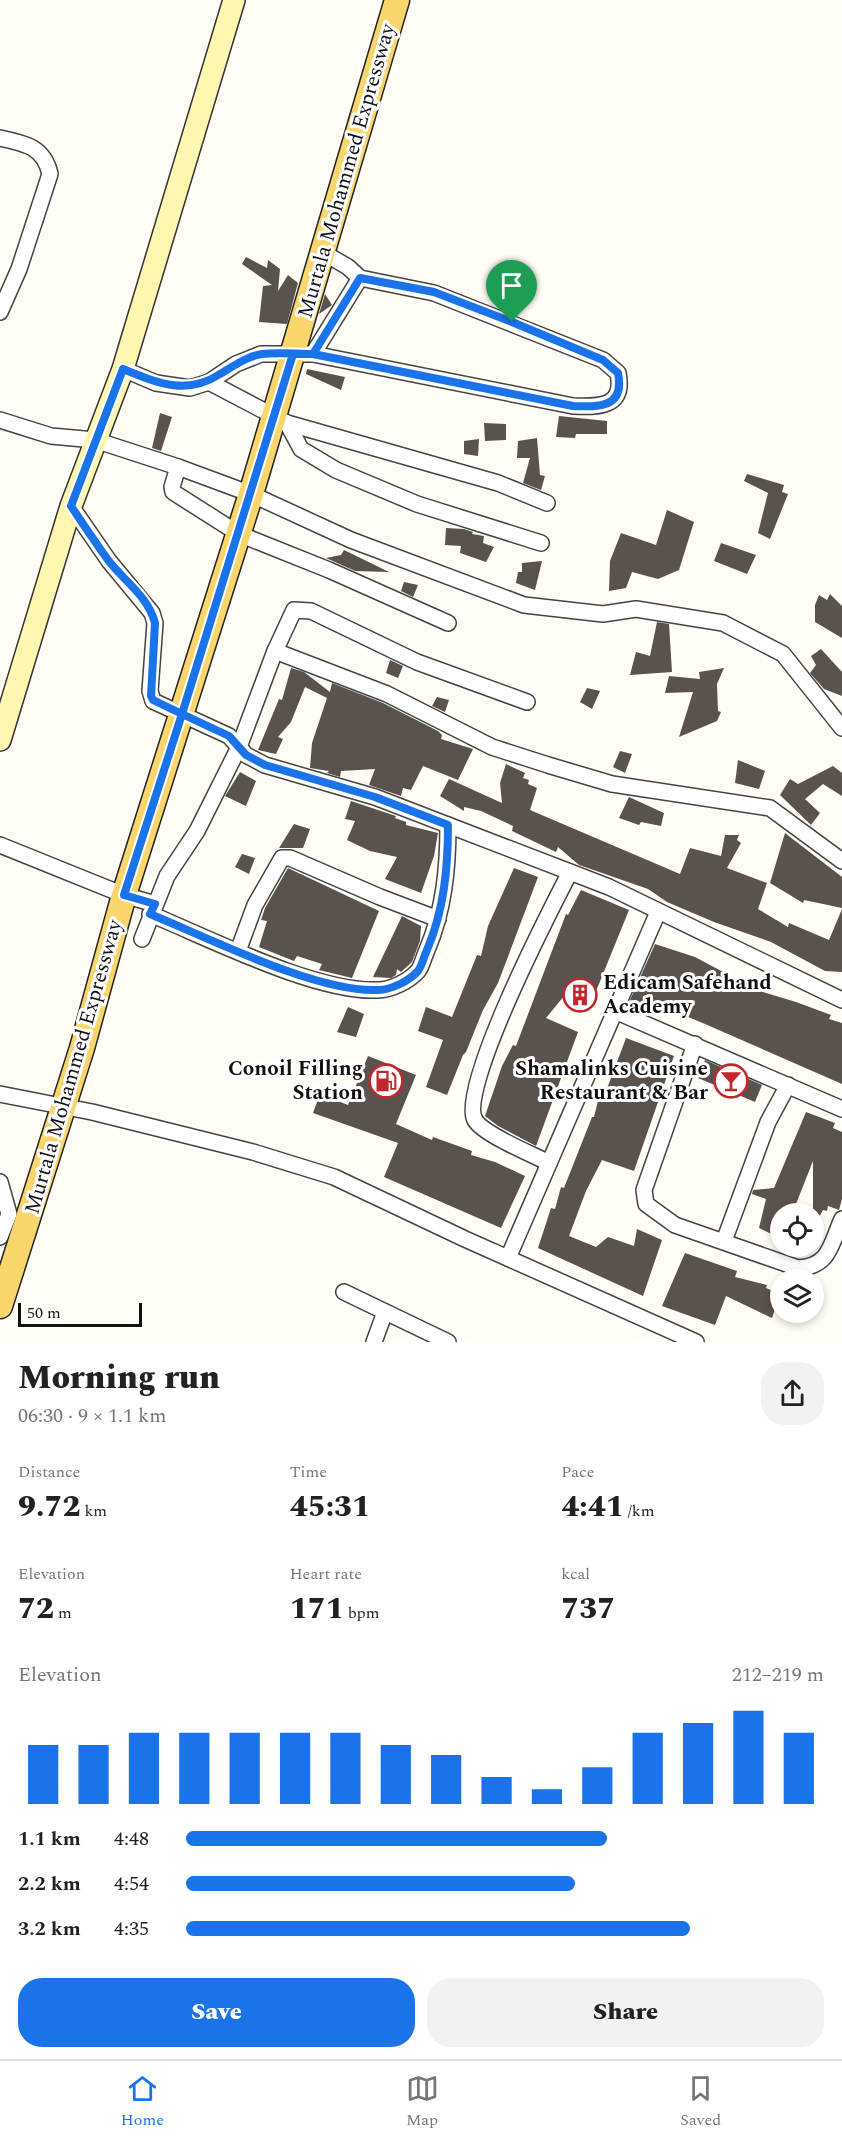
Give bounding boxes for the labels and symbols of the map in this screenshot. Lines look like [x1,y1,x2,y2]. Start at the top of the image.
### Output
street label: Murtala Mohammed Expressway [290,19,405,322]
pin [486,260,537,322]
street label: Murtala Mohammed Expressway [17,915,132,1218]
place label: Edicam Safehand Academy [603,967,772,1023]
building icon: Edicam Safehand Academy [562,977,598,1013]
place label: Conoil Filling Station [228,1053,363,1109]
place label: Shamalinks Cuisine Restaurant & Bar [515,1053,708,1109]
fuel station icon: Conoil Filling Station [368,1063,404,1099]
bar icon: Shamalinks Cuisine Restaurant & Bar [713,1063,749,1099]
scale bar [18,1300,142,1328]

